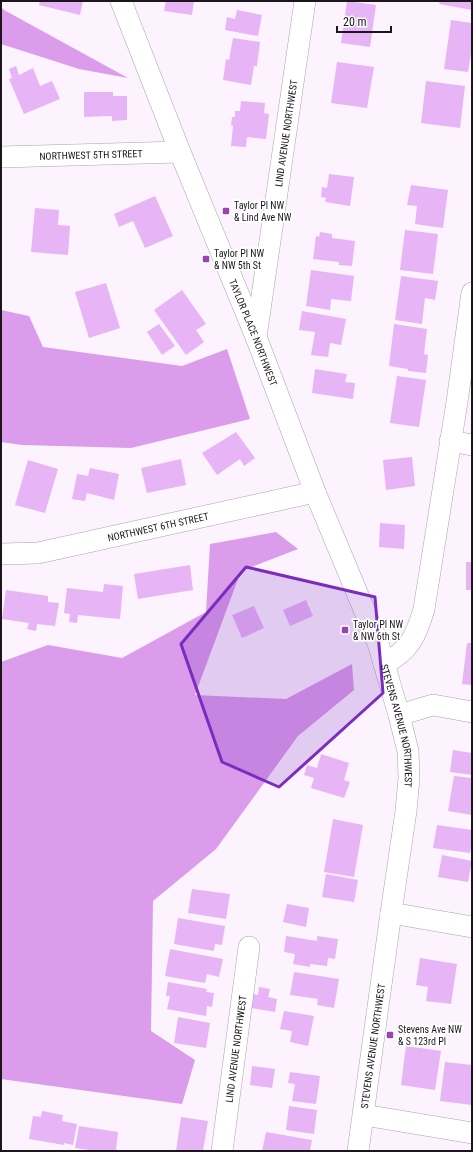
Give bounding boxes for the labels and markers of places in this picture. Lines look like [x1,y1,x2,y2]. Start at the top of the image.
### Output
place label: Taylor Pl NW & Lind Ave NW [234,200,292,223]
marker: Taylor Pl NW & Lind Ave NW [221,206,231,216]
place label: Taylor Pl NW & NW 5th St [214,248,265,271]
marker: Taylor Pl NW & NW 5th St [201,254,211,264]
place label: Taylor Pl NW & NW 6th St [353,619,404,642]
marker: Taylor Pl NW & NW 6th St [340,625,350,635]
place label: Stevens Ave NW & S 123rd Pl [398,1024,462,1047]
marker: Stevens Ave NW & S 123rd Pl [385,1030,395,1040]

